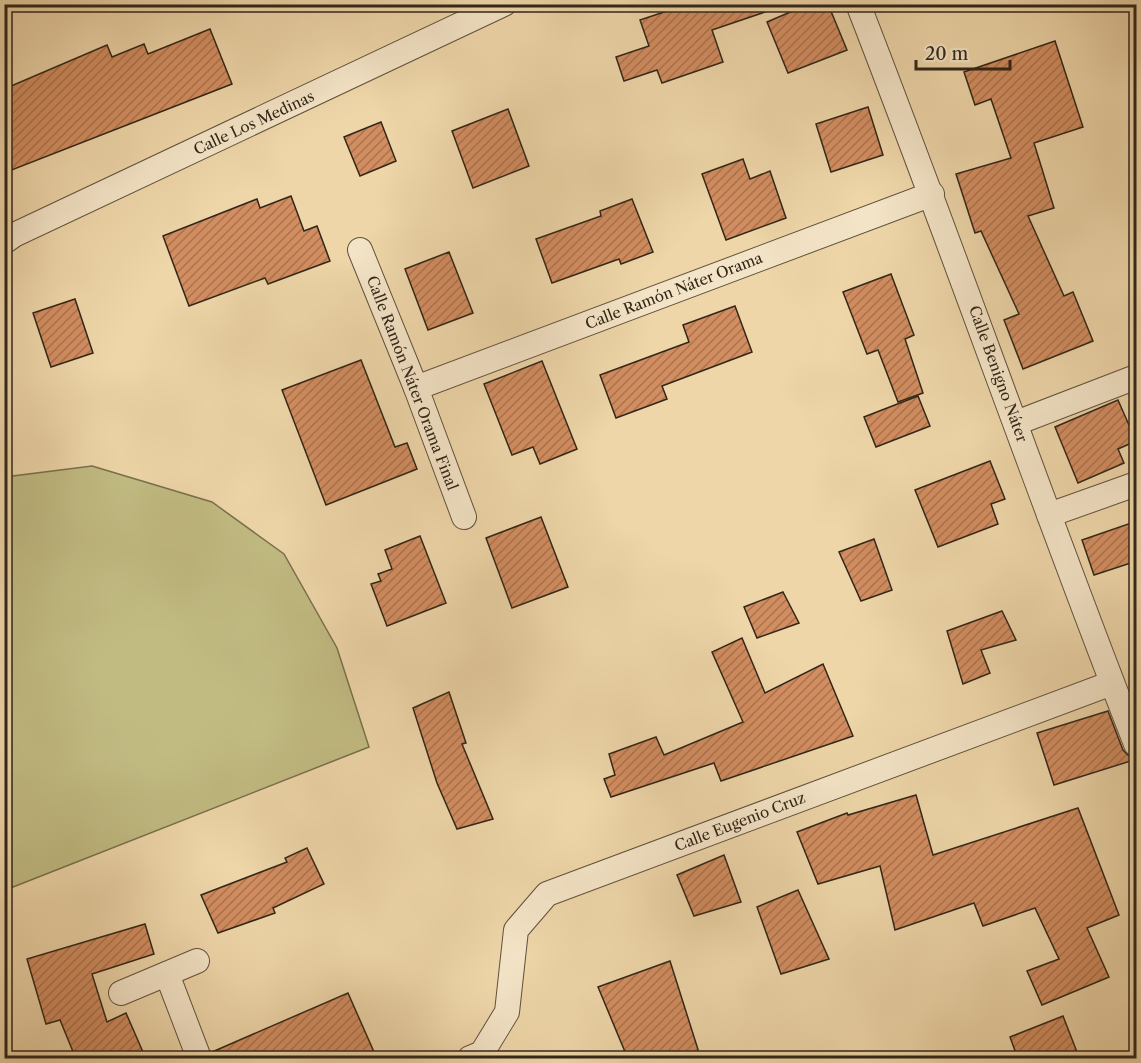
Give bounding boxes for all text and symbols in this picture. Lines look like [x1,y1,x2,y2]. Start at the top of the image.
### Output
scale bar [916,33,1010,71]
text: 20 m [925,43,969,65]
street label: Calle Los Medinas [190,86,317,159]
street label: Calle Ramón Náter Orama [582,248,765,333]
street label: Calle Ramón Náter Orama Final [363,273,462,493]
street label: Calle Benigno Náter [965,303,1032,445]
street label: Calle Eugenio Cruz [672,788,808,855]

